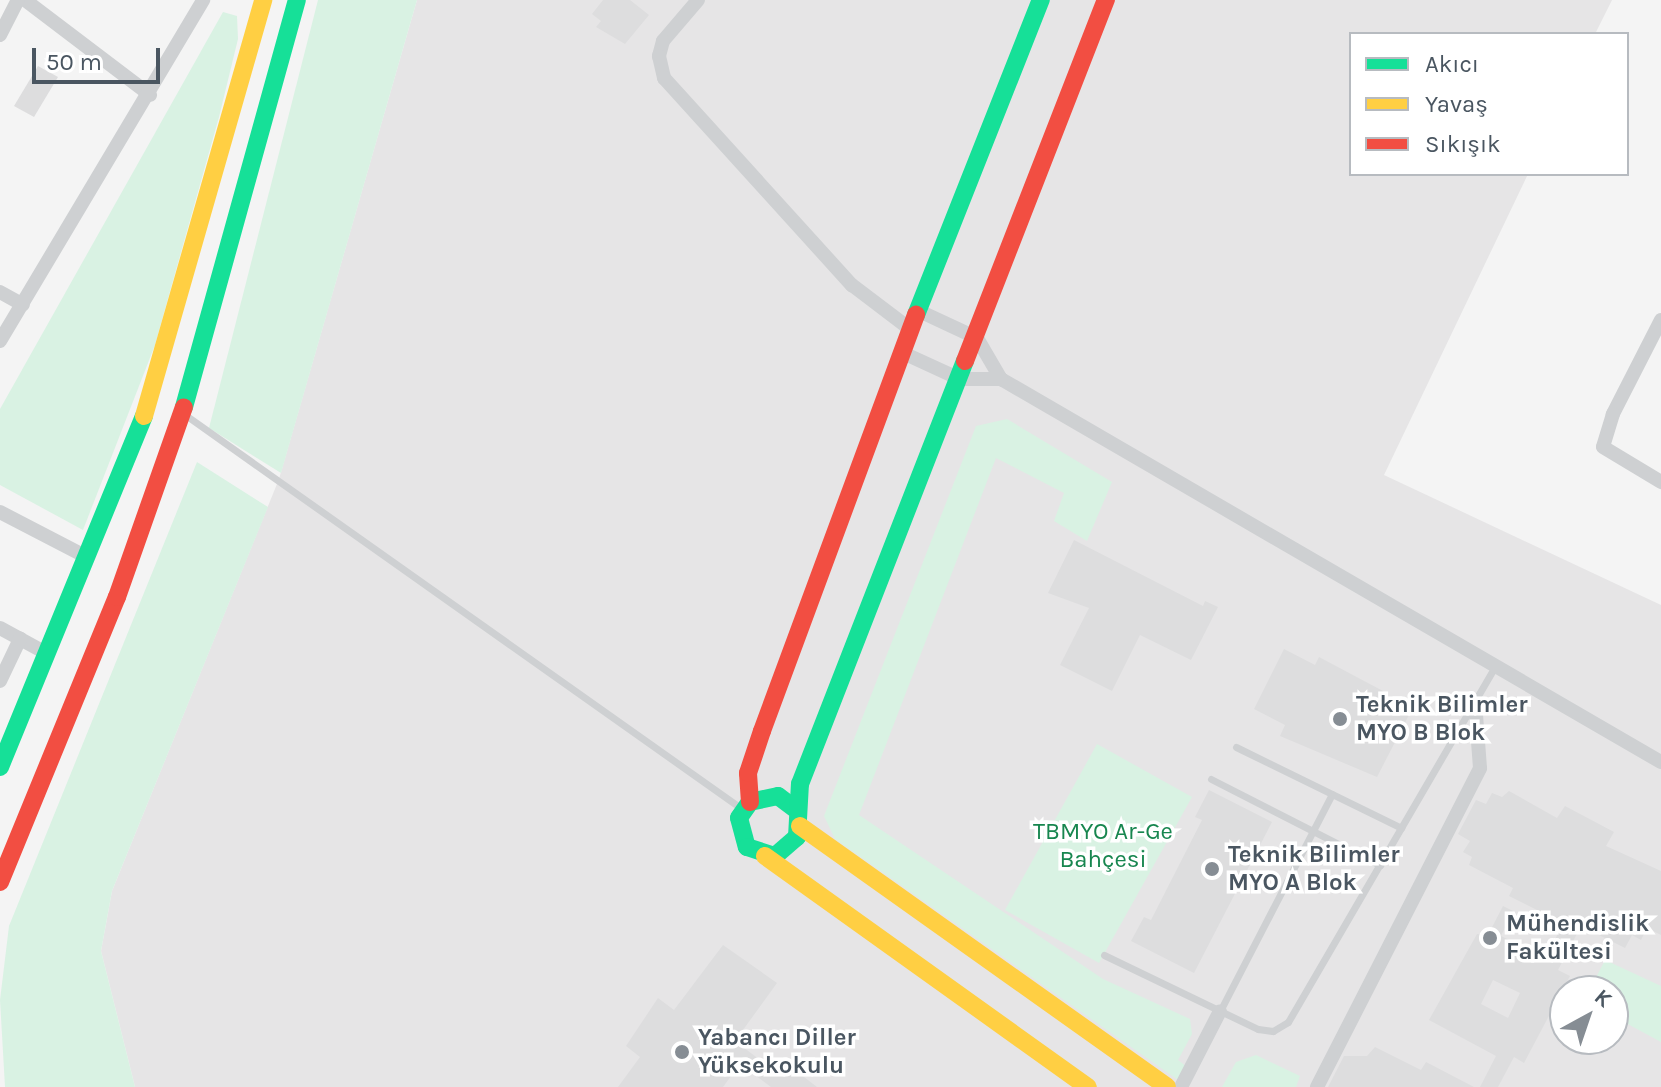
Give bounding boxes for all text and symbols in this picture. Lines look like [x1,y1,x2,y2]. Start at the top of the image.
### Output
scale bar [36,32,164,82]
legend [1349,32,1629,176]
text: 50 m [46,48,102,76]
text: Akıcı [1425,50,1479,78]
text: Yavaş [1425,90,1488,118]
text: Sıkışık [1425,130,1501,158]
place label: Teknik Bilimler MYO B Blok [1356,691,1528,747]
marker: Teknik Bilimler MYO B Blok [1331,710,1349,728]
park label: TBMYO Ar-Ge Bahçesi [1033,818,1173,874]
place label: Teknik Bilimler MYO A Blok [1228,841,1400,897]
marker: Teknik Bilimler MYO A Blok [1203,860,1221,878]
place label: Mühendislik Fakültesi [1506,910,1649,966]
marker: Mühendislik Fakültesi [1481,929,1499,947]
north arrow [1549,975,1629,1055]
text: K [1589,984,1617,1013]
place label: Yabancı Diller Yüksekokulu [698,1024,856,1080]
marker: Yabancı Diller Yüksekokulu [673,1043,691,1061]

